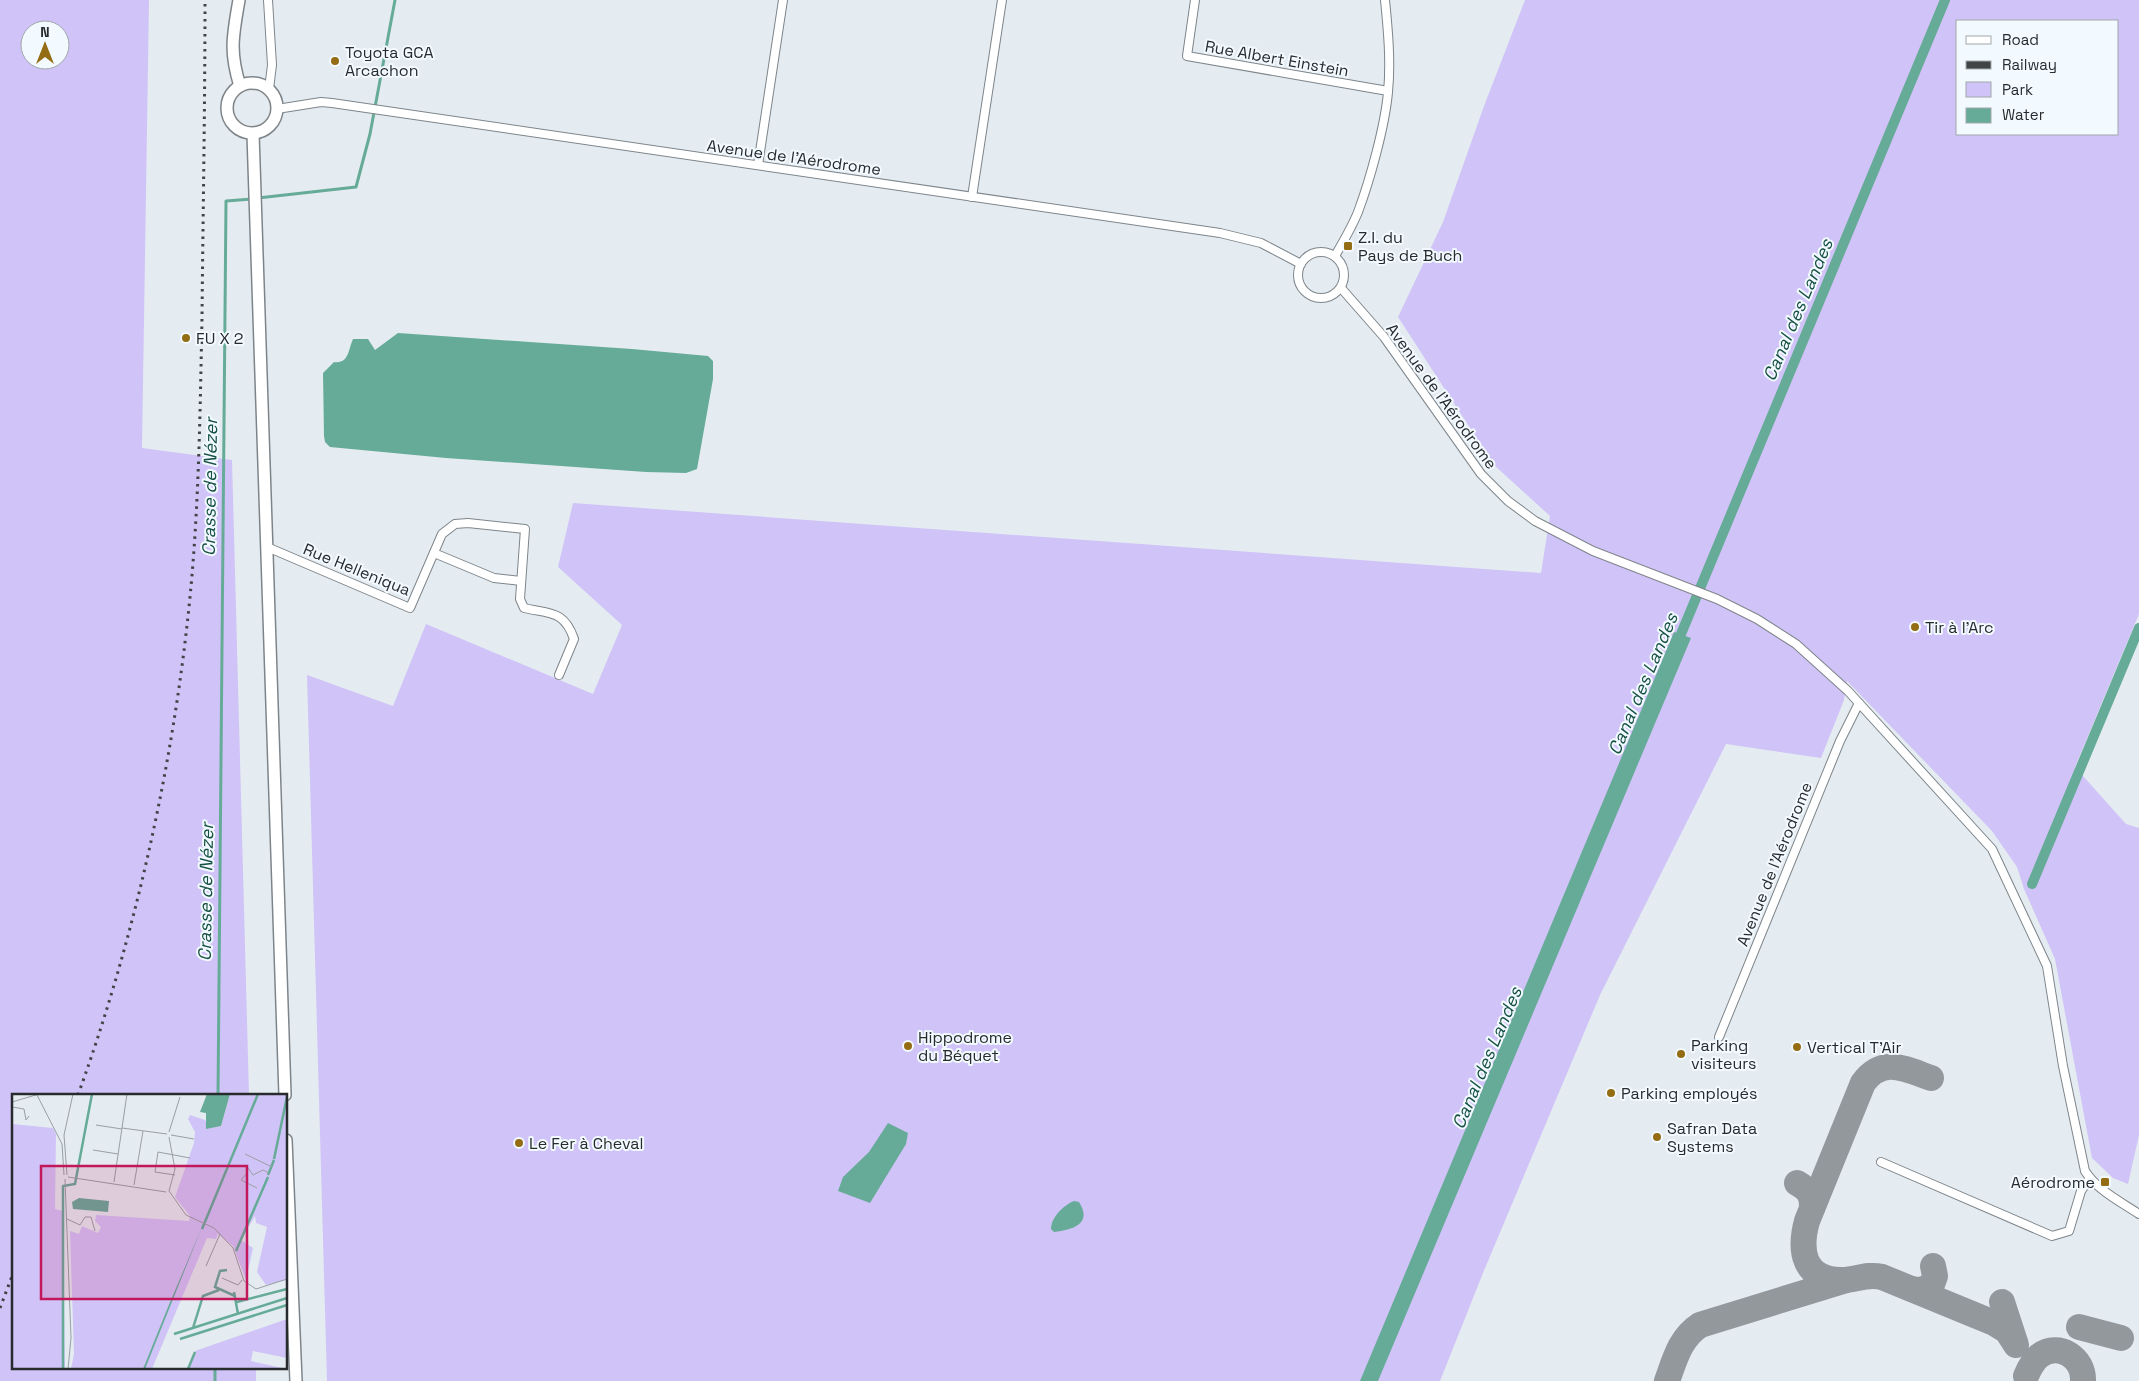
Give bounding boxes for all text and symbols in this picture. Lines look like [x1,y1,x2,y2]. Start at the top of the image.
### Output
north arrow [20,20,70,70]
legend [1956,20,2119,135]
text: N [40,23,50,41]
text: Road [2002,30,2039,49]
street label: Rue Albert Einstein [1203,35,1351,81]
place label: Toyota GCA Arcachon [345,42,434,81]
marker: Toyota GCA Arcachon [329,55,341,67]
text: Railway [2002,55,2057,74]
text: Park [2002,80,2033,99]
text: Water [2002,105,2045,124]
street label: Avenue de l'Aérodrome [706,135,882,180]
place label: Z.I. du Pays de Buch [1358,227,1462,266]
water label: Canal des Landes [1757,235,1838,384]
marker: Z.I. du Pays de Buch [1342,240,1354,252]
street label: Avenue de l'Aérodrome [1382,319,1502,473]
place label: FU X 2 [196,328,243,349]
marker: FU X 2 [180,332,192,344]
water label: Crasse de Nézer [197,415,222,556]
street label: Rue Helleniqua [300,538,413,601]
water label: Canal des Landes [1602,609,1683,758]
place label: Tir à l'Arc [1925,617,1994,638]
marker: Tir à l'Arc [1909,621,1921,633]
street label: Avenue de l'Aérodrome [1732,779,1817,949]
water label: Crasse de Nézer [193,820,218,961]
water label: Canal des Landes [1446,983,1527,1132]
place label: Hippodrome du Béquet [918,1027,1012,1066]
place label: Parking visiteurs [1691,1035,1757,1074]
place label: Vertical T'Air [1807,1037,1902,1058]
marker: Hippodrome du Béquet [902,1040,914,1052]
marker: Vertical T'Air [1791,1041,1803,1053]
marker: Parking visiteurs [1675,1048,1687,1060]
place label: Parking employés [1621,1083,1757,1104]
marker: Parking employés [1605,1087,1617,1099]
inset map [12,1094,288,1368]
place label: Safran Data Systems [1667,1118,1757,1157]
marker: Safran Data Systems [1651,1131,1663,1143]
place label: Le Fer à Cheval [529,1133,643,1154]
marker: Le Fer à Cheval [513,1137,525,1149]
place label: Aérodrome [2011,1172,2095,1193]
marker: Aérodrome [2099,1176,2111,1188]

